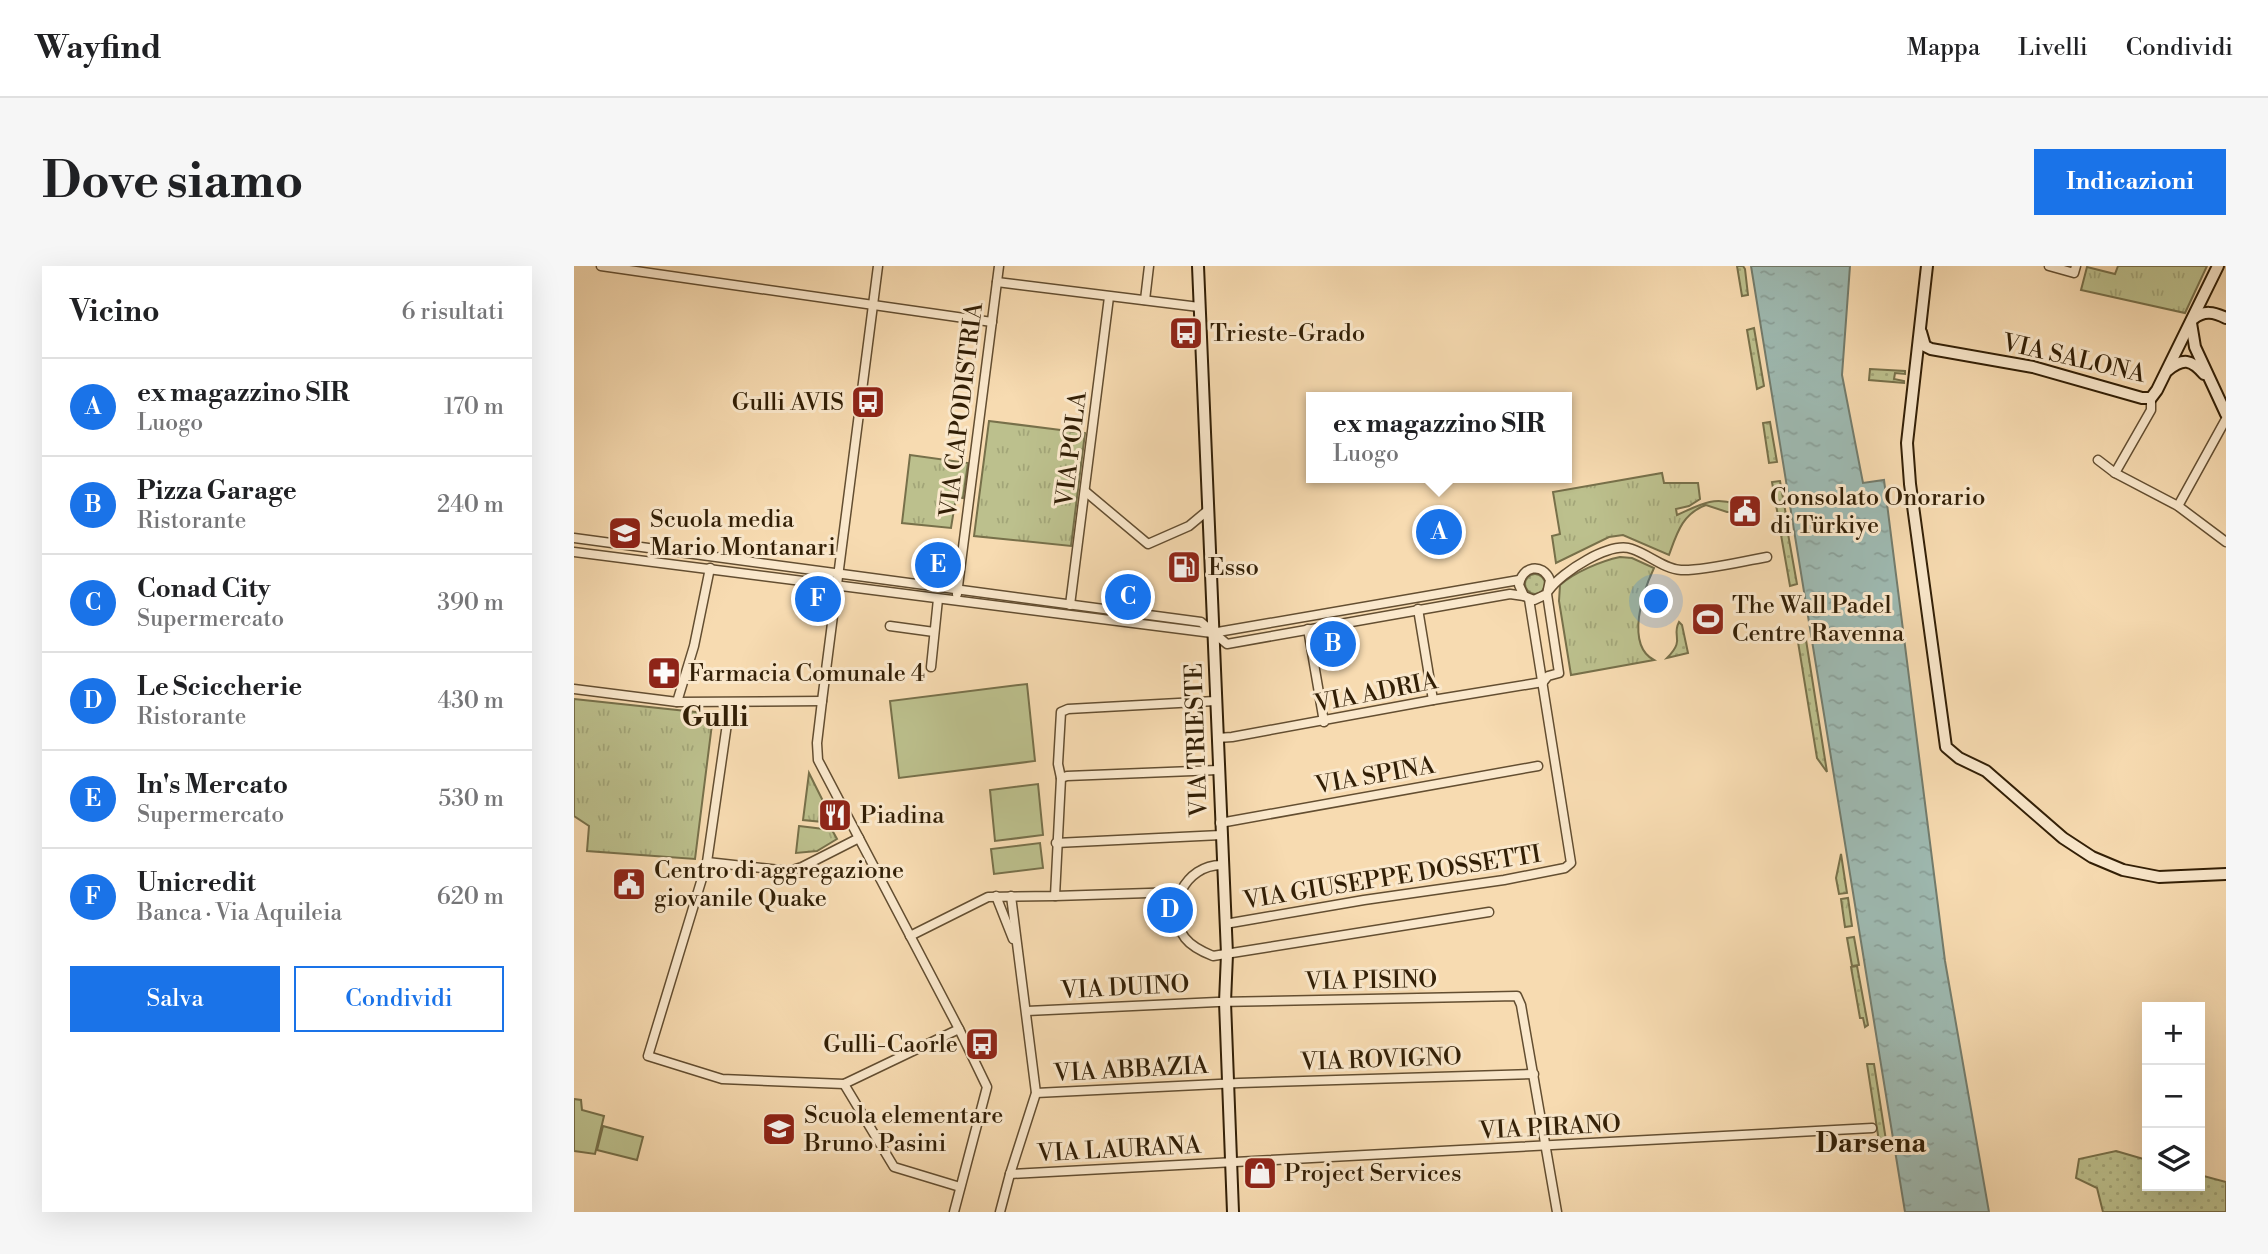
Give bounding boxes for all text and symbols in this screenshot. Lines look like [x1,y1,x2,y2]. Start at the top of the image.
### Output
text: Wayfind [35,28,162,69]
text: Mappa [1907,33,1980,63]
text: Livelli [2018,33,2088,63]
text: Condividi [2126,33,2233,63]
button: Indicazioni [2034,149,2226,215]
text: Dove siamo [42,152,303,213]
text: Vicino [70,293,160,331]
text: 6 risultati [401,298,504,326]
street label: VIA CAPODISTRIA [934,300,990,521]
bus stop icon: Trieste-Grado [1167,314,1205,352]
place label: Trieste-Grado [1210,319,1365,349]
street label: VIA SALONA [1998,328,2149,390]
text: ex magazzino SIR [137,377,350,409]
bus stop icon: Gulli AVIS [849,383,887,421]
place label: Gulli AVIS [732,388,844,418]
street label: VIA POLA [1050,389,1094,510]
popup [1306,392,1572,483]
text: A [85,393,101,421]
text: 170 m [444,393,504,421]
text: ex magazzino SIR [1333,408,1545,440]
text: Luogo [137,409,203,437]
text: Luogo [1333,440,1399,468]
text: Pizza Garage [137,475,297,507]
place label: Consolato Onorario di Türkiye [1770,483,1985,541]
text: B [84,491,102,519]
text: 240 m [437,491,504,519]
public building icon: Consolato Onorario di Türkiye [1726,492,1764,530]
place label: Scuola media Mario Montanari [650,505,836,563]
pin: A [1416,506,1462,558]
text: Ristorante [137,507,246,535]
school or university icon: Scuola media Mario Montanari [606,514,644,552]
pin: E [915,539,961,591]
fuel station icon: Esso [1165,548,1203,586]
place label: Esso [1208,553,1259,583]
pin: C [1105,571,1151,623]
text: Conad City [137,573,270,605]
pin: F [795,573,841,625]
your location [1639,584,1673,618]
text: C [85,589,101,617]
text: 390 m [437,589,504,617]
place label: The Wall Padel Centre Ravenna [1732,591,1905,649]
sports icon: The Wall Padel Centre Ravenna [1689,600,1727,638]
text: Supermercato [137,605,284,633]
pin: B [1310,618,1356,670]
pharmacy icon: Farmacia Comunale 4 [645,654,683,692]
place label: Farmacia Comunale 4 [688,659,925,689]
street label: VIA TRIESTE [1179,662,1215,818]
street label: VIA ADRIA [1311,666,1441,720]
text: Le Sciccherie [137,671,302,703]
text: D [84,687,102,715]
text: 430 m [437,687,504,715]
district label: Gulli [682,700,748,735]
text: Ristorante [137,703,246,731]
street label: VIA SPINA [1312,751,1438,801]
text: In's Mercato [137,769,288,801]
text: E [85,785,101,813]
text: 530 m [438,785,504,813]
restaurant icon: Piadina [816,796,854,834]
text: Supermercato [137,801,284,829]
place label: Piadina [860,801,945,831]
street label: VIA GIUSEPPE DOSSETTI [1240,840,1543,916]
place label: Centro di aggregazione giovanile Quake [654,856,904,914]
public building icon: Centro di aggregazione giovanile Quake [610,865,648,903]
text: Unicredit [137,867,256,899]
text: F [85,883,101,911]
text: 620 m [437,883,504,911]
pin: D [1147,884,1193,936]
text: Banca · Via Aquileia [137,899,342,927]
street label: VIA PISINO [1304,965,1437,997]
button: Salva [70,966,280,1032]
button: Condividi [294,966,504,1032]
street label: VIA DUINO [1059,970,1190,1006]
map controls [2142,1002,2205,1191]
button: + [2142,1002,2205,1065]
bus stop icon: Gulli-Caorle [963,1025,1001,1063]
place label: Gulli-Caorle [823,1030,958,1060]
street label: VIA ROVIGNO [1299,1042,1462,1078]
street label: VIA ABBAZIA [1052,1051,1210,1089]
button: − [2142,1065,2205,1128]
place label: Scuola elementare Bruno Pasini [803,1101,1003,1159]
street label: VIA PIRANO [1477,1109,1622,1147]
school or university icon: Scuola elementare Bruno Pasini [760,1110,798,1148]
district label: Darsena [1815,1126,1927,1161]
button: layers [2142,1128,2205,1191]
street label: VIA LAURANA [1035,1131,1202,1169]
shop icon: Project Services [1241,1154,1279,1192]
place label: Project Services [1284,1159,1461,1189]

